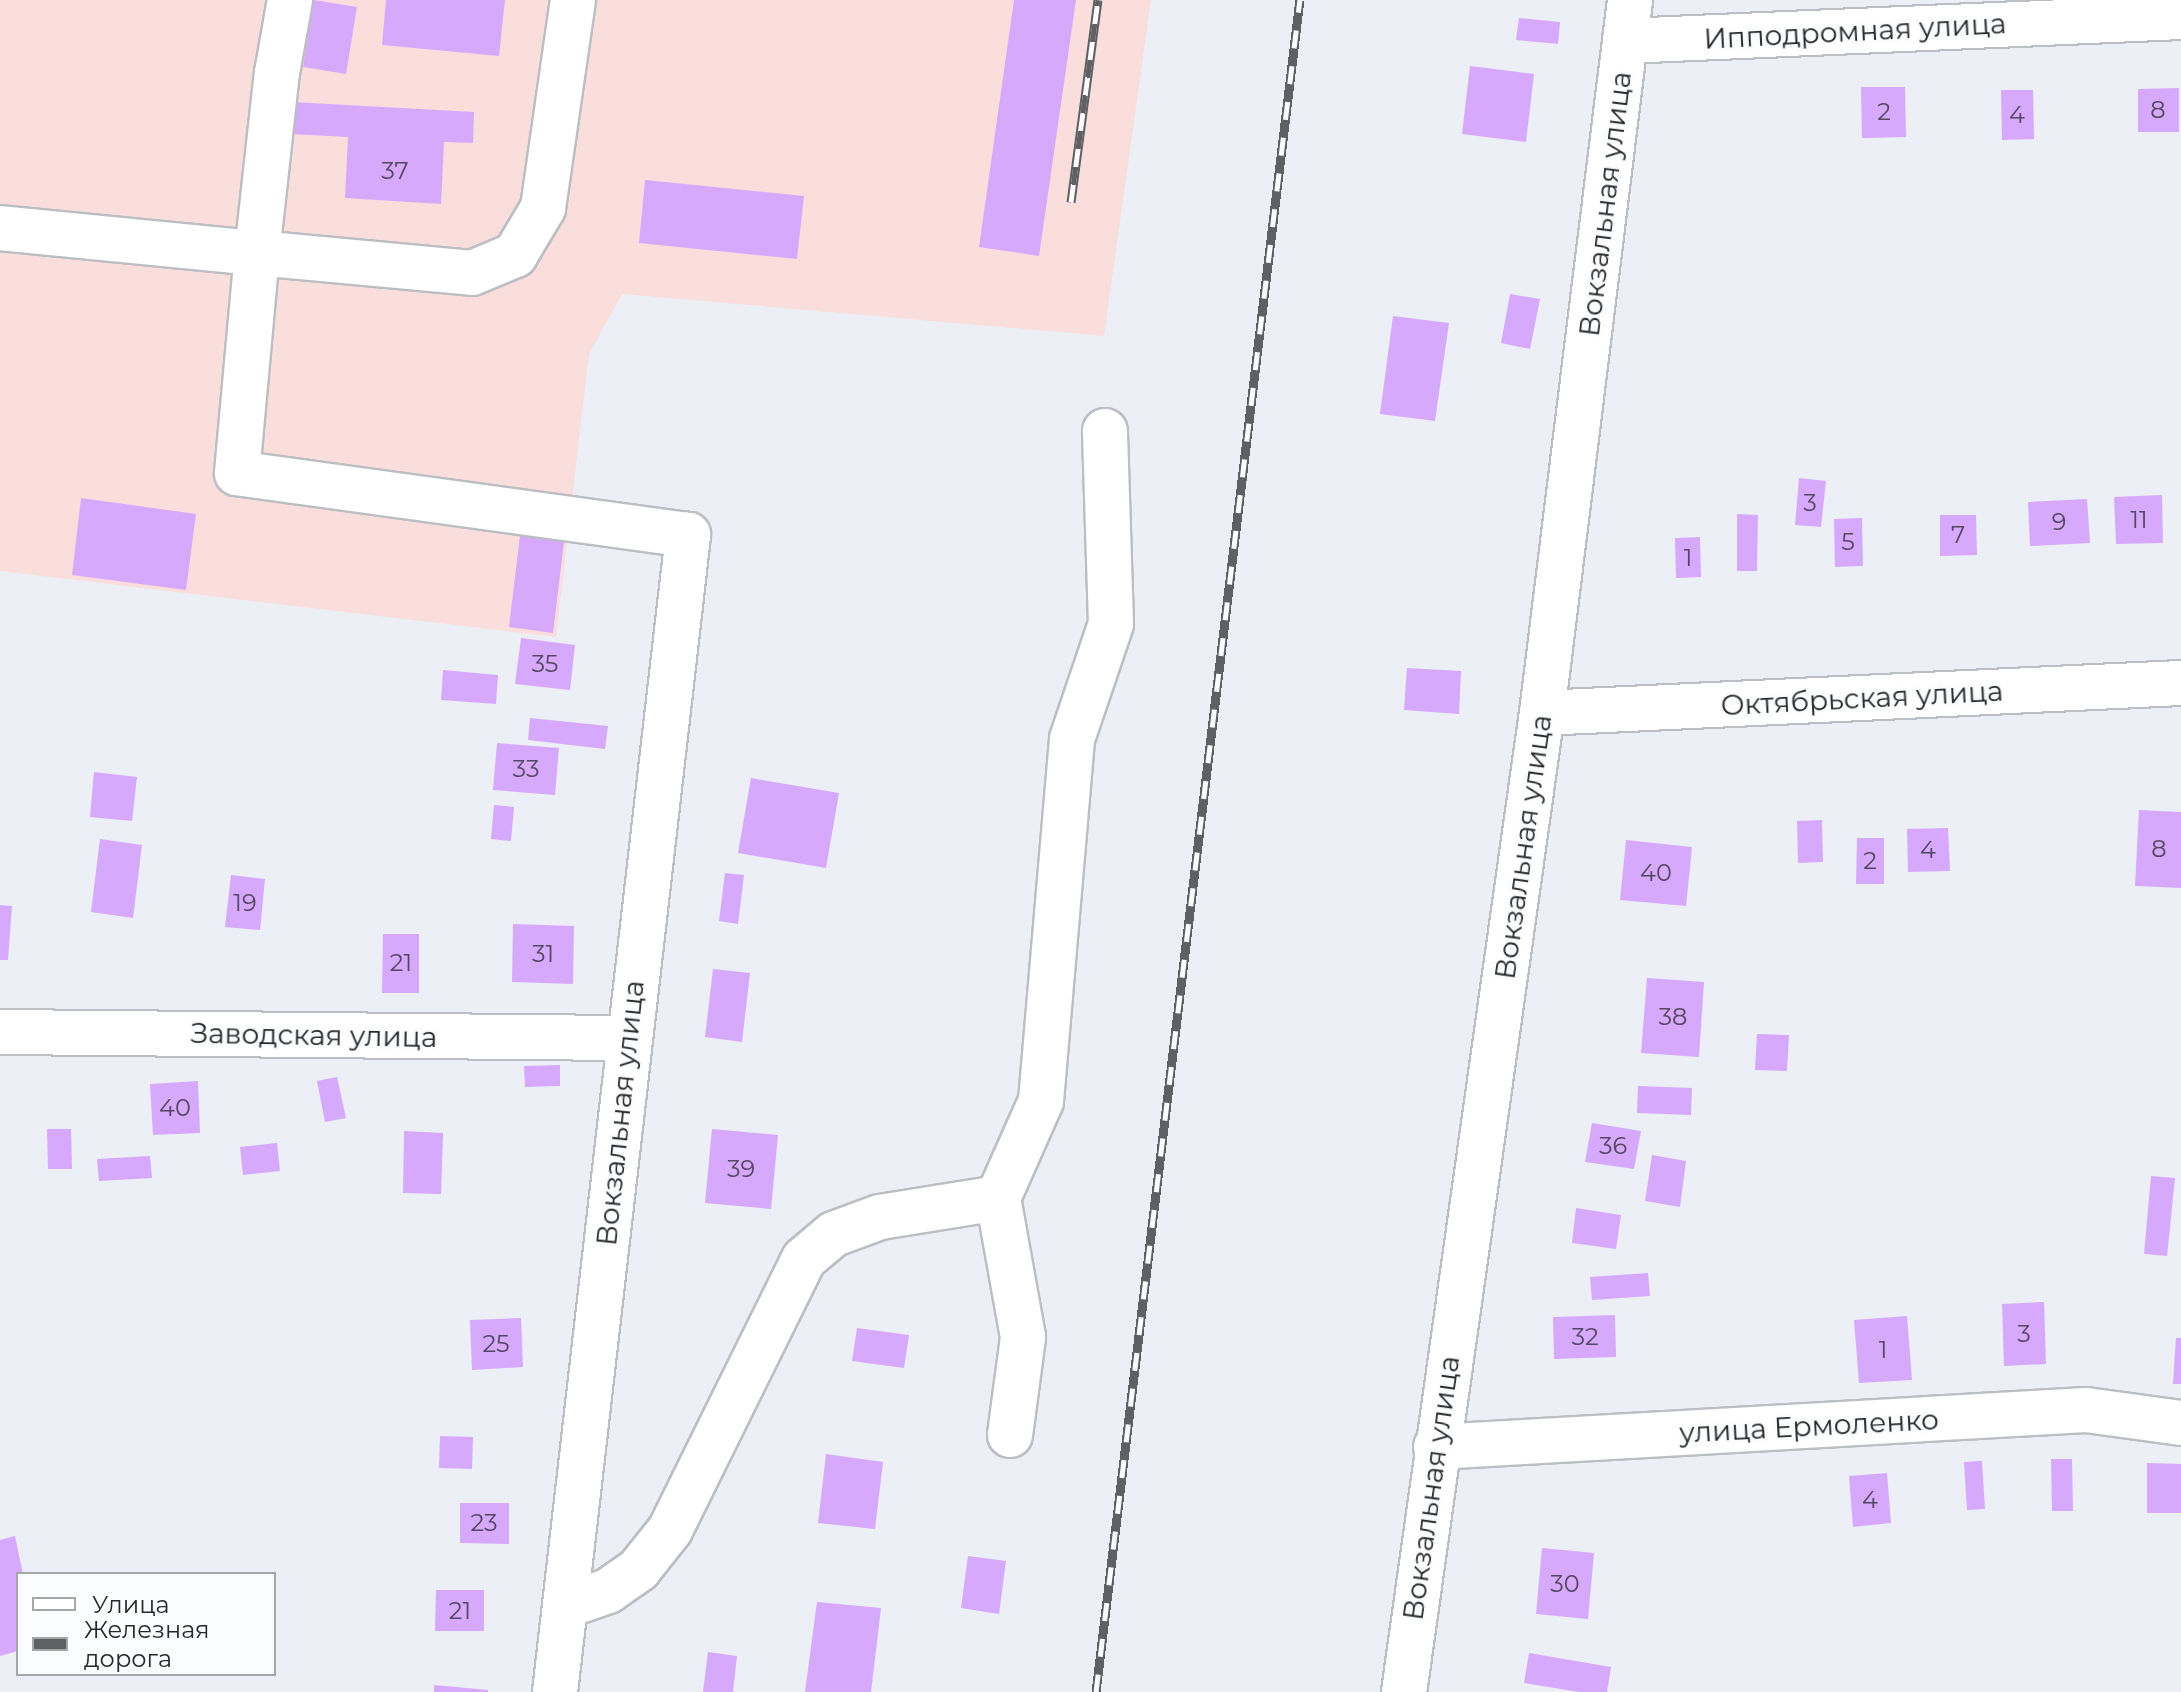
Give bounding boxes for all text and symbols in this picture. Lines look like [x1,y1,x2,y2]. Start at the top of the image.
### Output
street label: Ипподромная улица [1703,6,2007,56]
street label: Вокзальная улица [1572,70,1638,338]
house number: 8 [2150,96,2166,124]
house number: 2 [1877,98,1891,126]
house number: 4 [2009,101,2025,129]
house number: 37 [381,157,409,185]
house number: 3 [1803,489,1817,517]
house number: 11 [2130,506,2148,534]
house number: 9 [2052,508,2066,536]
house number: 7 [1951,521,1965,549]
house number: 5 [1841,528,1855,556]
house number: 1 [1684,544,1692,572]
house number: 35 [532,650,558,678]
street label: Октябрьская улица [1720,674,2004,722]
street label: Вокзальная улица [1488,713,1558,981]
house number: 33 [513,755,539,783]
house number: 8 [2151,835,2167,863]
house number: 4 [1920,836,1936,864]
house number: 2 [1863,847,1877,875]
house number: 40 [1640,859,1672,887]
house number: 19 [233,889,257,917]
house number: 31 [532,940,554,968]
house number: 21 [390,949,412,977]
street label: Вокзальная улица [589,979,651,1247]
house number: 38 [1659,1003,1687,1031]
street label: Заводская улица [190,1016,438,1054]
house number: 40 [159,1094,191,1122]
house number: 36 [1599,1132,1627,1160]
house number: 39 [727,1155,755,1183]
house number: 3 [2017,1320,2031,1348]
house number: 32 [1571,1323,1599,1351]
house number: 25 [482,1330,510,1358]
house number: 1 [1879,1336,1887,1364]
street label: Вокзальная улица [1396,1354,1466,1622]
street label: улица Ермоленко [1678,1402,1940,1450]
house number: 4 [1862,1486,1878,1514]
house number: 23 [470,1509,498,1537]
house number: 30 [1550,1570,1580,1598]
legend [16,1572,276,1676]
text: Улица [92,1590,170,1619]
house number: 21 [449,1597,471,1625]
text: Железная дорога [84,1615,210,1673]

